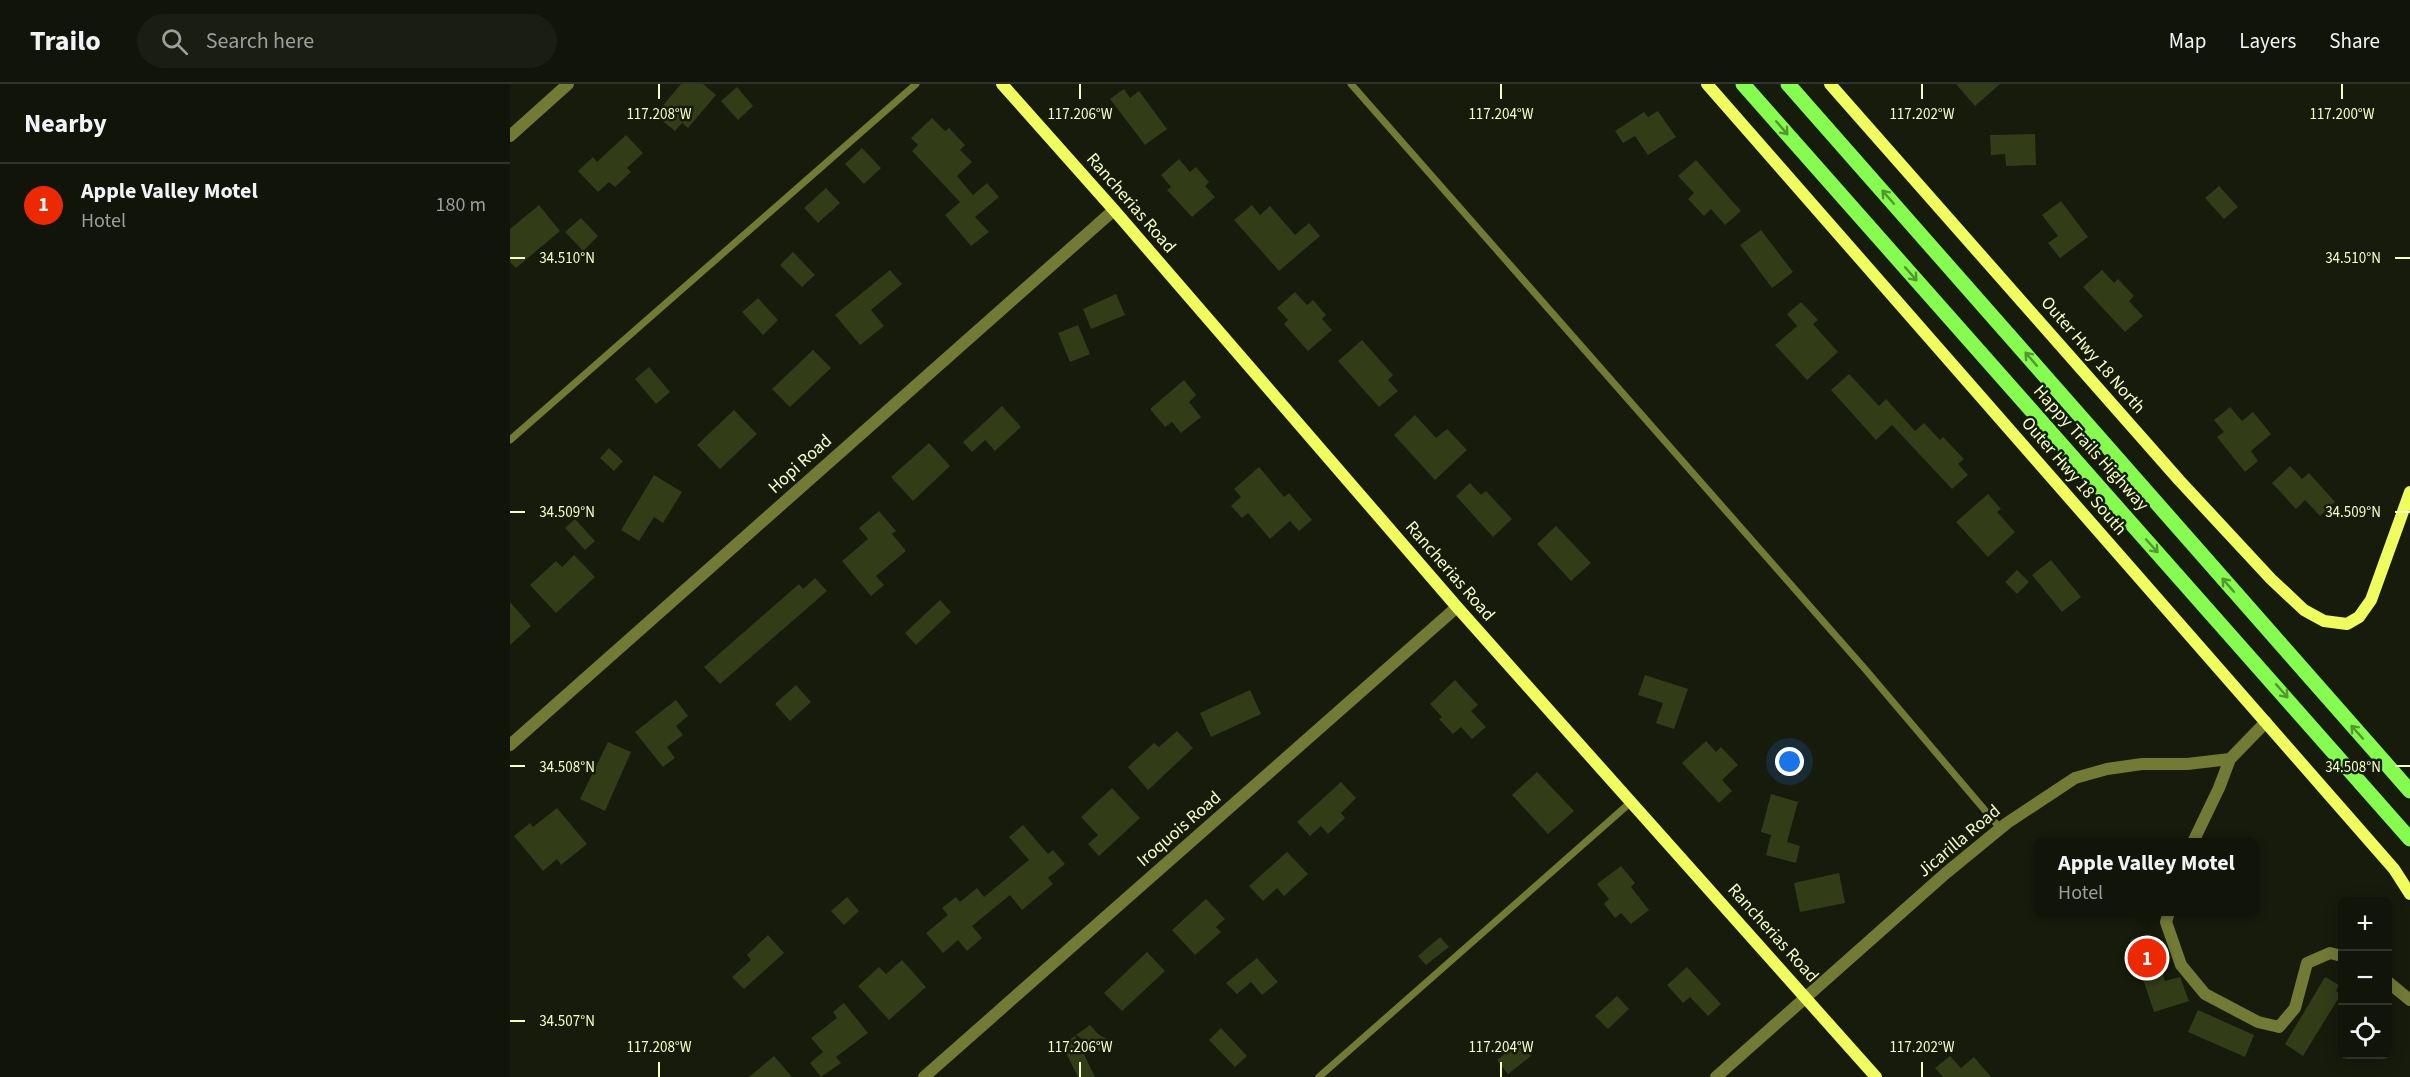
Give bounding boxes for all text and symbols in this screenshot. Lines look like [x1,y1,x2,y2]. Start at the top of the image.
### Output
search box [137,14,557,68]
text: Trailo [30,21,101,61]
icon: search [158,25,191,58]
text: Search here [206,25,314,57]
text: Map [2169,26,2206,56]
text: Layers [2239,26,2296,56]
text: Share [2329,26,2380,56]
text: 117.208°W [626,104,692,125]
text: 117.206°W [1047,104,1113,125]
text: 117.204°W [1468,104,1534,125]
text: 117.202°W [1889,104,1955,125]
text: 117.200°W [2309,104,2375,125]
text: Nearby [24,105,107,142]
one-way arrow [1775,120,1789,135]
street label: Rancherias Road [1080,147,1182,259]
text: Apple Valley Motel [81,175,258,207]
one-way arrow [1881,190,1895,205]
text: 1 [38,191,49,219]
text: 180 m [436,191,486,219]
text: Hotel [81,207,126,235]
text: 34.510°N [539,248,595,269]
text: 34.510°N [2325,248,2381,269]
one-way arrow [1904,266,1918,281]
street label: Outer Hwy 18 North [2035,291,2151,419]
one-way arrow [2024,352,2038,368]
street label: Happy Trails Highway [2028,379,2155,517]
street label: Outer Hwy 18 South [2016,411,2132,541]
street label: Hopi Road [763,429,837,499]
text: 34.509°N [539,502,595,523]
text: 34.509°N [2325,502,2381,523]
street label: Rancherias Road [1399,515,1501,627]
one-way arrow [2145,538,2159,553]
one-way arrow [2221,578,2235,593]
one-way arrow [2275,683,2289,698]
one-way arrow [2350,724,2364,739]
your location [1775,747,1804,776]
text: 34.508°N [539,757,595,778]
text: 34.508°N [2325,757,2381,778]
street label: Iroquois Road [1131,785,1227,873]
street label: Jicarilla Road [1912,799,2006,883]
popup [2034,838,2259,916]
text: Apple Valley Motel [2058,847,2235,879]
street label: Rancherias Road [1722,878,1824,988]
text: Hotel [2058,879,2103,907]
map controls [2338,897,2392,1059]
button: + [2338,897,2392,951]
pin: 1 [2128,936,2166,980]
button: − [2338,951,2392,1005]
button: locate [2338,1005,2392,1059]
text: 34.507°N [539,1011,595,1032]
text: 117.208°W [626,1037,692,1058]
text: 117.206°W [1047,1037,1113,1058]
text: 117.204°W [1468,1037,1534,1058]
text: 117.202°W [1889,1037,1955,1058]

